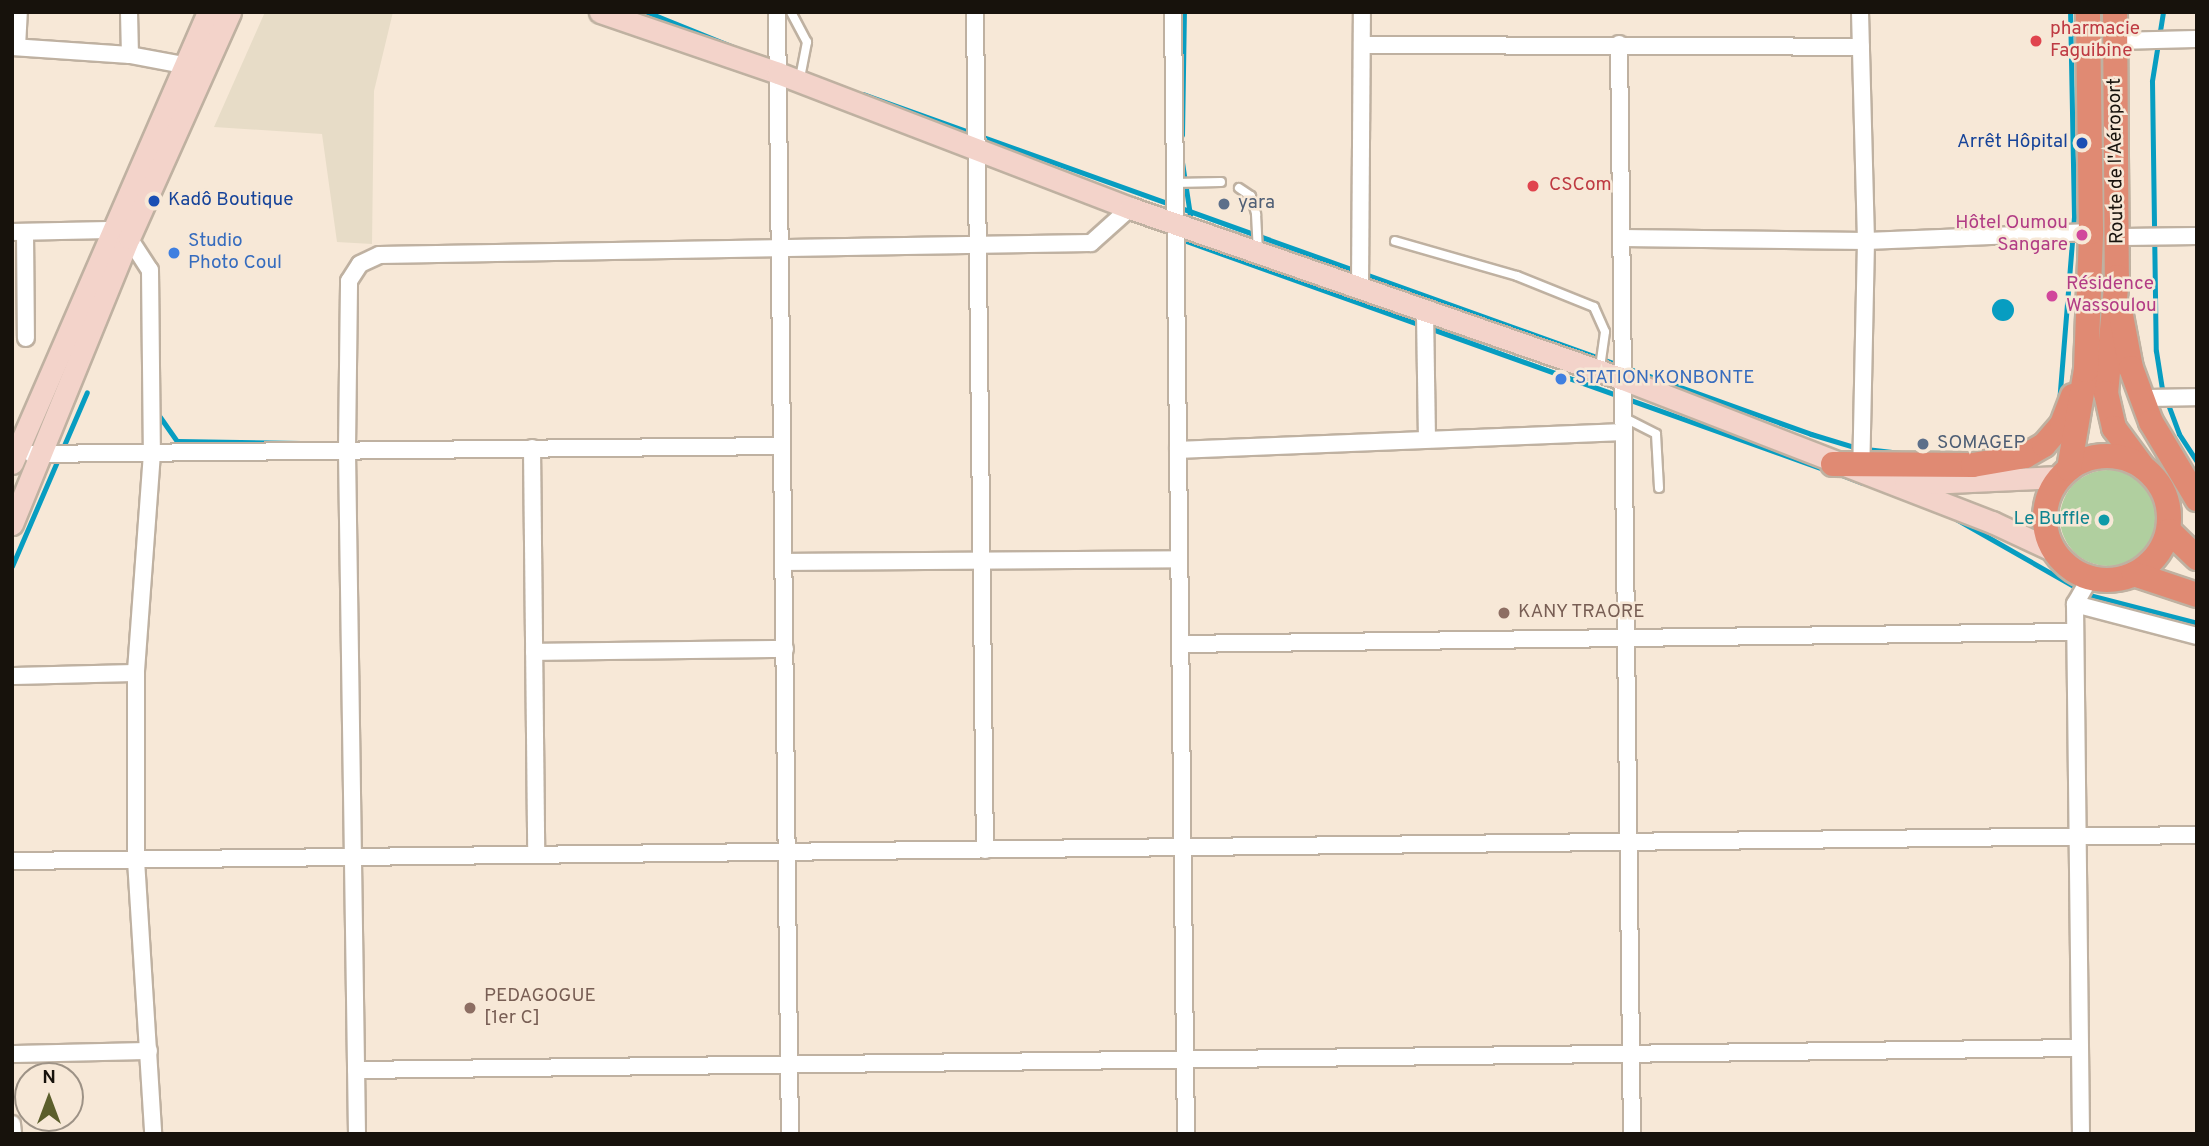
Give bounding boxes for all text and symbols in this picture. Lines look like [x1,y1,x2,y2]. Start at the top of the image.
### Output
place label: pharmacie Faguibine [2050,19,2140,63]
marker: pharmacie Faguibine [2028,33,2044,49]
street label: Route de l'Aéroport [2104,78,2130,244]
place label: Arrêt Hôpital [1957,132,2068,154]
marker: Arrêt Hôpital [2074,135,2090,151]
place label: CSCom [1549,175,1612,197]
marker: CSCom [1523,176,1543,196]
place label: Kadô Boutique [168,190,293,212]
marker: Kadô Boutique [146,193,162,209]
place label: yara [1238,193,1275,215]
marker: yara [1216,196,1232,212]
place label: Hôtel Oumou Sangare [1955,213,2068,257]
marker: Hôtel Oumou Sangare [2074,227,2090,243]
place label: Studio Photo Coul [188,231,282,275]
marker: Studio Photo Coul [166,245,182,261]
place label: Résidence Wassoulou [2066,274,2157,318]
marker: Résidence Wassoulou [2044,288,2060,304]
place label: STATION KONBONTE [1575,368,1755,390]
marker: STATION KONBONTE [1553,371,1569,387]
place label: SOMAGEP [1937,433,2025,455]
marker: SOMAGEP [1915,436,1931,452]
place label: Le Buffle [2014,509,2090,531]
marker: Le Buffle [2096,512,2112,528]
place label: KANY TRAORE [1518,602,1646,624]
marker: KANY TRAORE [1496,605,1512,621]
place label: PEDAGOGUE [1er C] [484,986,596,1030]
marker: PEDAGOGUE [1er C] [462,1000,478,1016]
north arrow [14,1062,84,1132]
text: N [42,1066,56,1090]

